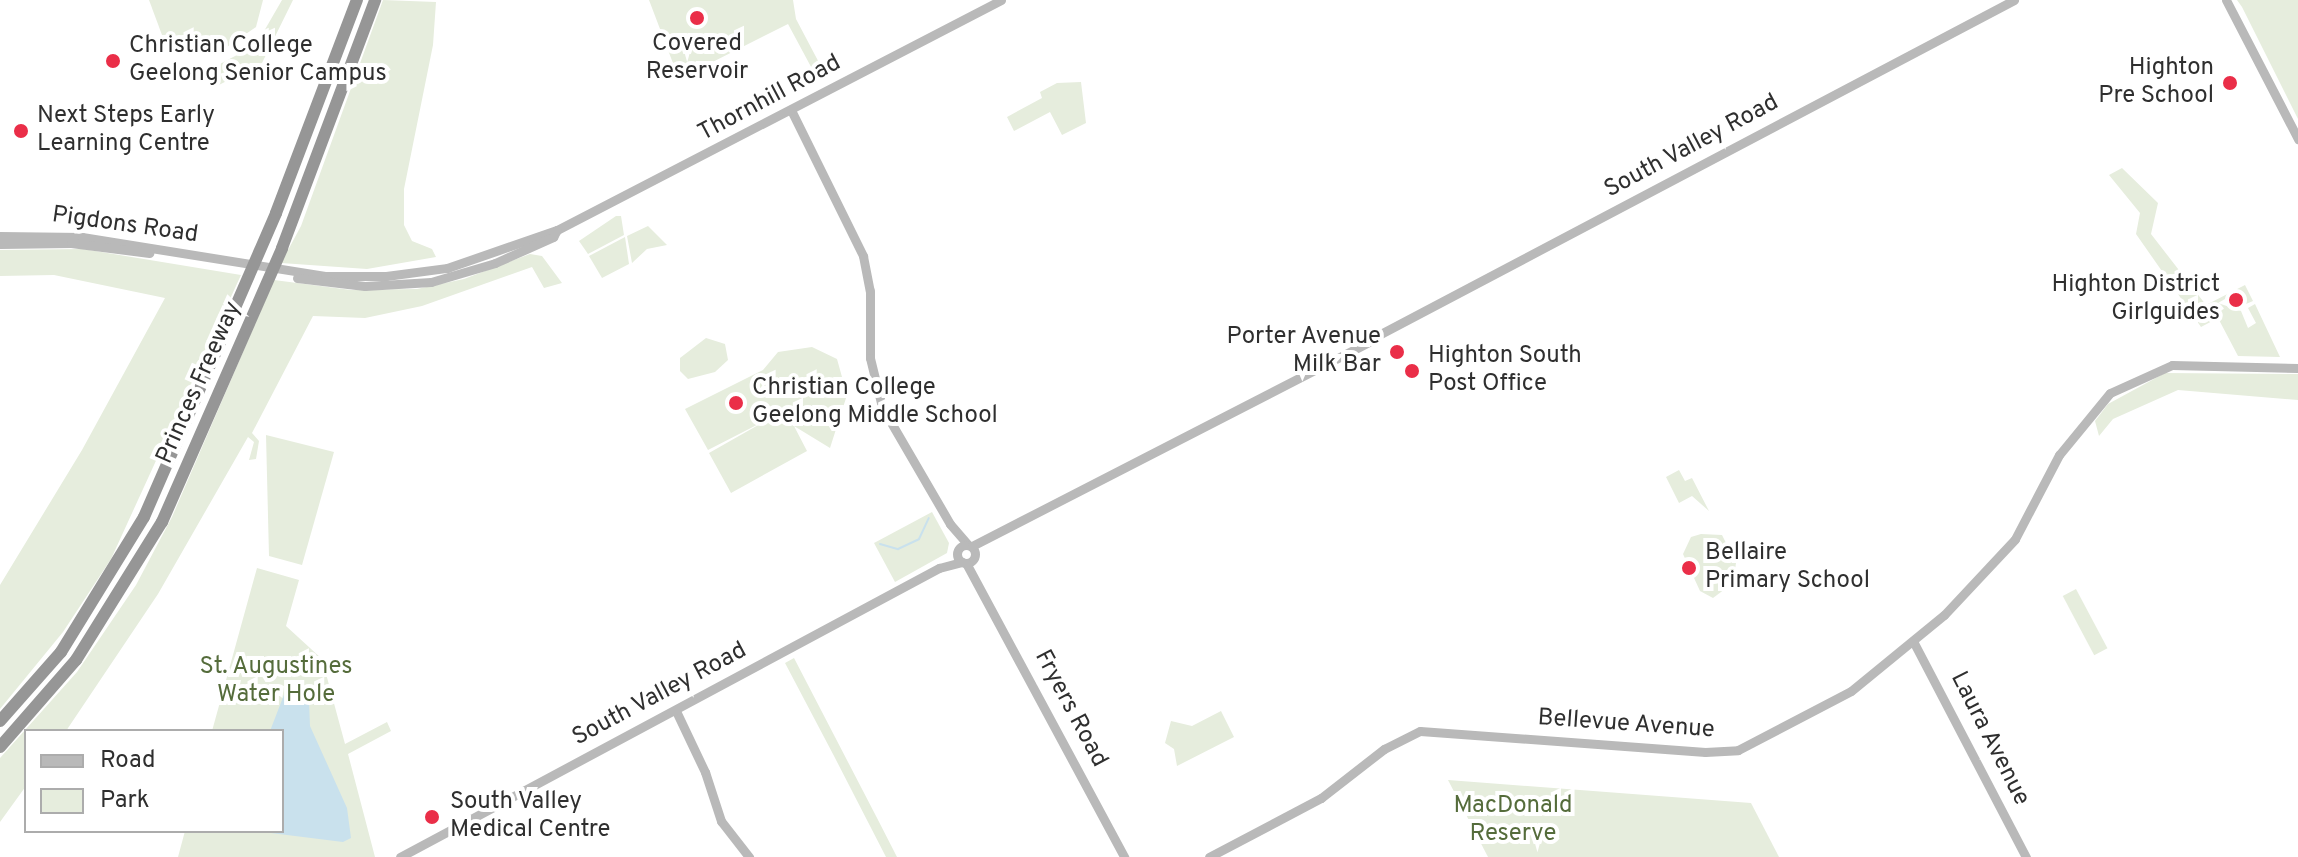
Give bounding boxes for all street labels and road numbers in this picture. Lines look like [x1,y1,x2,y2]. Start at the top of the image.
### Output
street label: Thornhill Road [694,49,846,149]
street label: South Valley Road [1600,89,1784,205]
street label: Pigdons Road [50,201,200,251]
street label: Princes Freeway [151,297,249,469]
street label: South Valley Road [568,637,752,753]
street label: Fryers Road [1027,646,1113,772]
street label: Laura Avenue [1943,667,2035,811]
street label: Bellevue Avenue [1536,704,1716,746]

